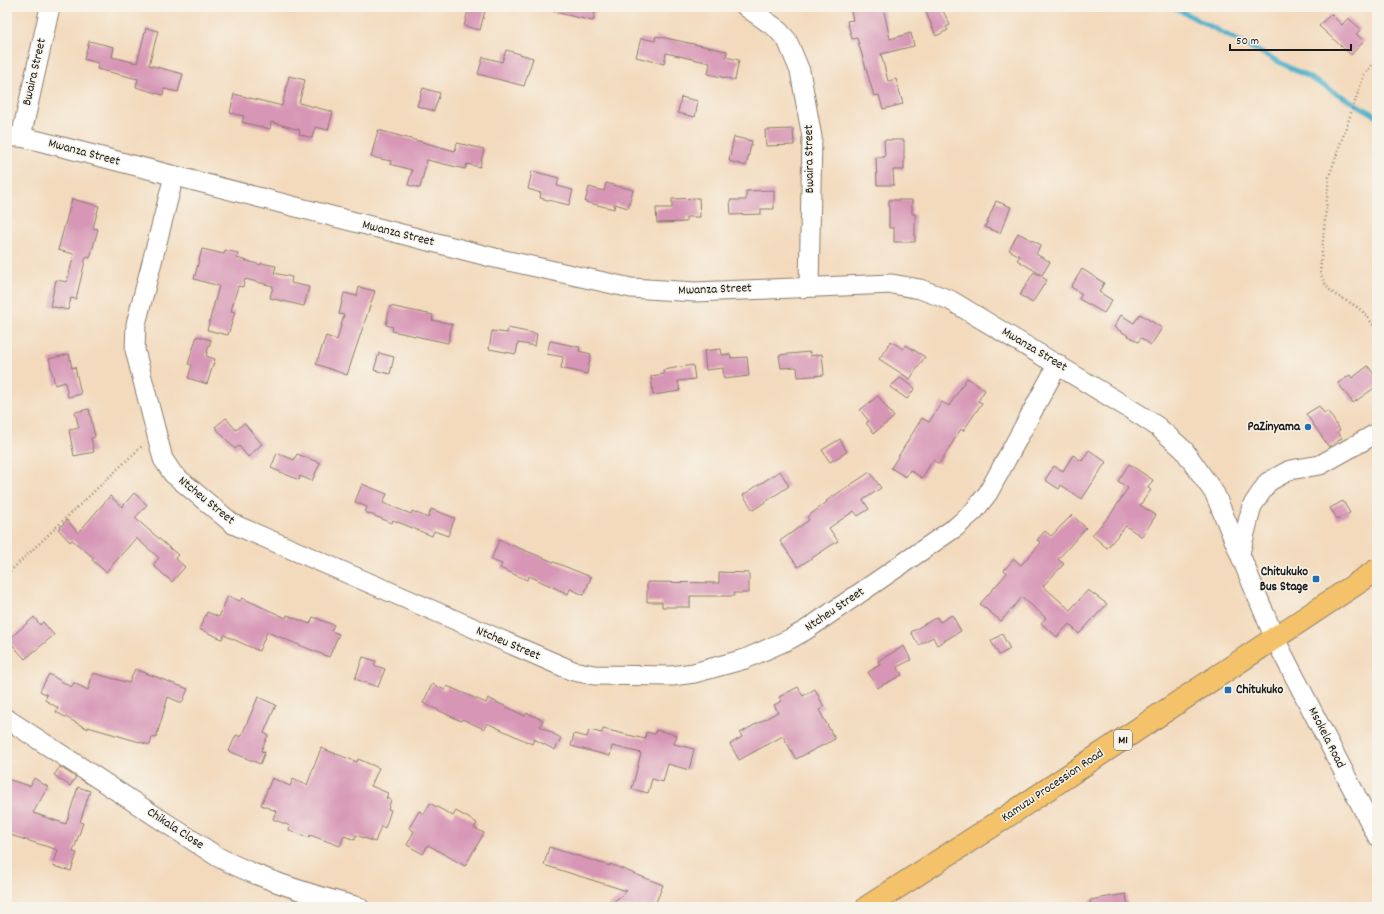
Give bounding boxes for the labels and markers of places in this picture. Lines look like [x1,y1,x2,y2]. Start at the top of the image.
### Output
place label: PaZinyama [1247,418,1301,437]
marker: PaZinyama [1303,422,1313,432]
place label: Chitukuko Bus Stage [1260,563,1308,597]
marker: Chitukuko Bus Stage [1311,574,1321,584]
place label: Chitukuko [1236,681,1283,700]
marker: Chitukuko [1223,685,1233,695]

